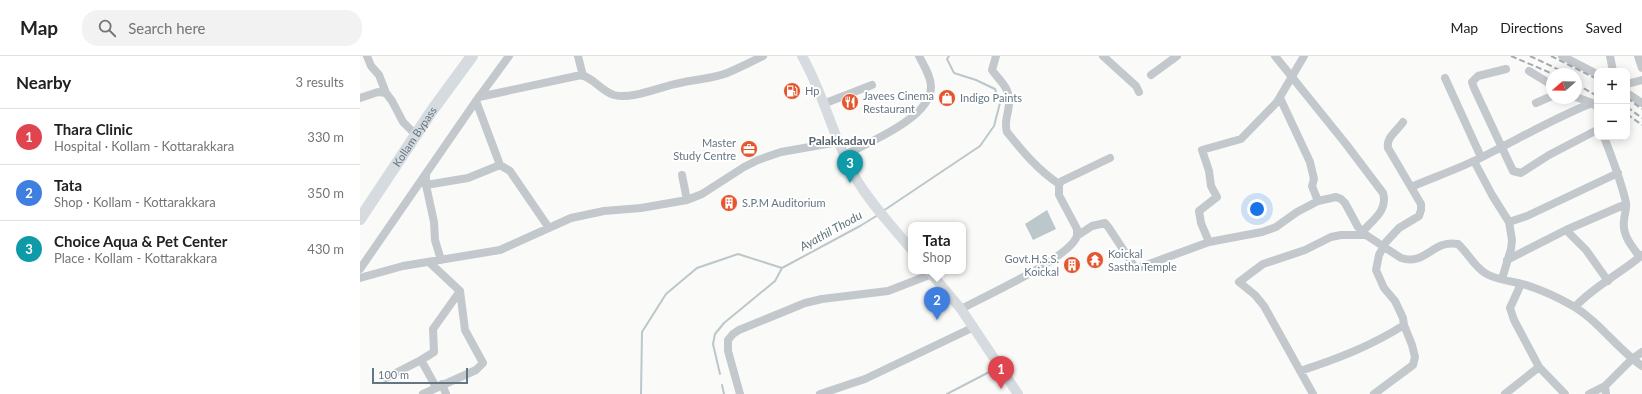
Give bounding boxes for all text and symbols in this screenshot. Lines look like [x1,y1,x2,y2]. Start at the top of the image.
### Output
search box [82,10,362,46]
text: Map [20,16,58,39]
icon: search [96,17,118,39]
text: Search here [128,19,206,37]
text: Map [1451,19,1478,36]
text: Directions [1500,19,1563,36]
text: Saved [1585,19,1622,36]
north arrow [1546,68,1582,104]
map controls [1594,68,1630,140]
button: + [1594,68,1630,104]
text: Nearby [16,72,71,93]
text: 3 results [296,74,344,90]
fuel station icon: Hp [782,81,802,101]
place label: Hp [805,84,819,97]
shop icon: Indigo Paints [937,88,957,108]
place label: Javees Cinema Restaurant [863,89,934,115]
place label: Indigo Paints [960,91,1022,104]
restaurant icon: Javees Cinema Restaurant [840,92,860,112]
street label: Kollam Bypass [390,103,439,169]
button: − [1594,104,1630,140]
text: Thara Clinic [54,120,133,138]
text: 1 [25,129,33,145]
text: 330 m [307,129,344,145]
district label: Palakkadavu [808,133,876,148]
place label: Master Study Centre [673,136,736,162]
text: Hospital · Kollam - Kottarakkara [54,138,234,154]
office icon: Master Study Centre [739,139,759,159]
pin: 3 [837,150,863,183]
text: Tata [54,176,82,194]
text: 2 [25,185,33,201]
text: 350 m [307,185,344,201]
building icon: S.P.M Auditorium [719,193,739,213]
text: Shop · Kollam - Kottarakkara [54,194,216,210]
place label: S.P.M Auditorium [742,196,826,209]
your location [1247,199,1267,219]
water label: Ayathil Thodu [796,207,865,254]
popup [908,222,966,274]
text: Tata [923,231,951,249]
text: Choice Aqua & Pet Center [54,232,227,250]
text: 3 [25,241,33,257]
text: 430 m [307,241,344,257]
place label: Koickal Sastha Temple [1108,247,1177,273]
text: Shop [923,249,951,265]
text: Place · Kollam - Kottarakkara [54,250,217,266]
temple icon: Koickal Sastha Temple [1085,250,1105,270]
place label: Govt.H.S.S. Koickal [1005,252,1059,278]
building icon: Govt.H.S.S. Koickal [1062,255,1082,275]
pin: 2 [924,287,950,320]
pin: 1 [988,356,1014,389]
scale bar [372,366,468,385]
text: 100 m [378,368,409,381]

